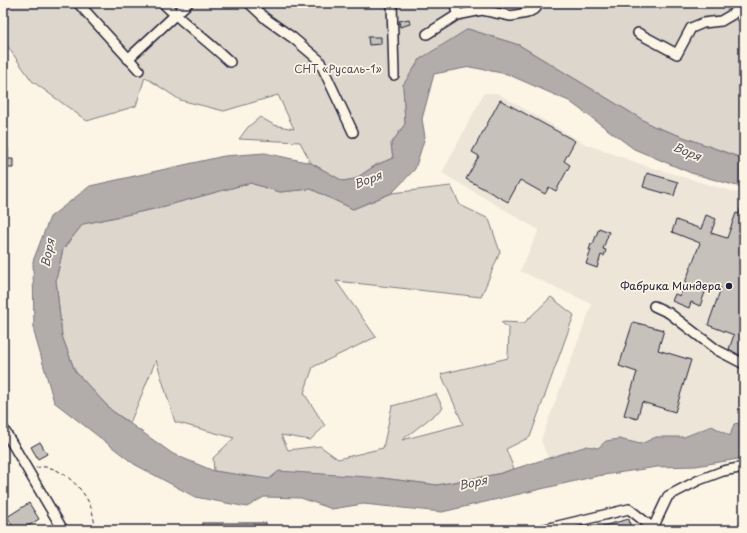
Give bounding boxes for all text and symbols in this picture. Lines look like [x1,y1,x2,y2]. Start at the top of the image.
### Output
park label: СНТ «Русаль-1» [294,60,382,77]
water label: Воря [671,137,705,165]
water label: Воря [351,165,386,193]
water label: Воря [35,236,59,269]
place label: Фабрика Миндера [620,277,721,294]
marker: Фабрика Миндера [724,281,734,291]
water label: Воря [457,470,490,494]

